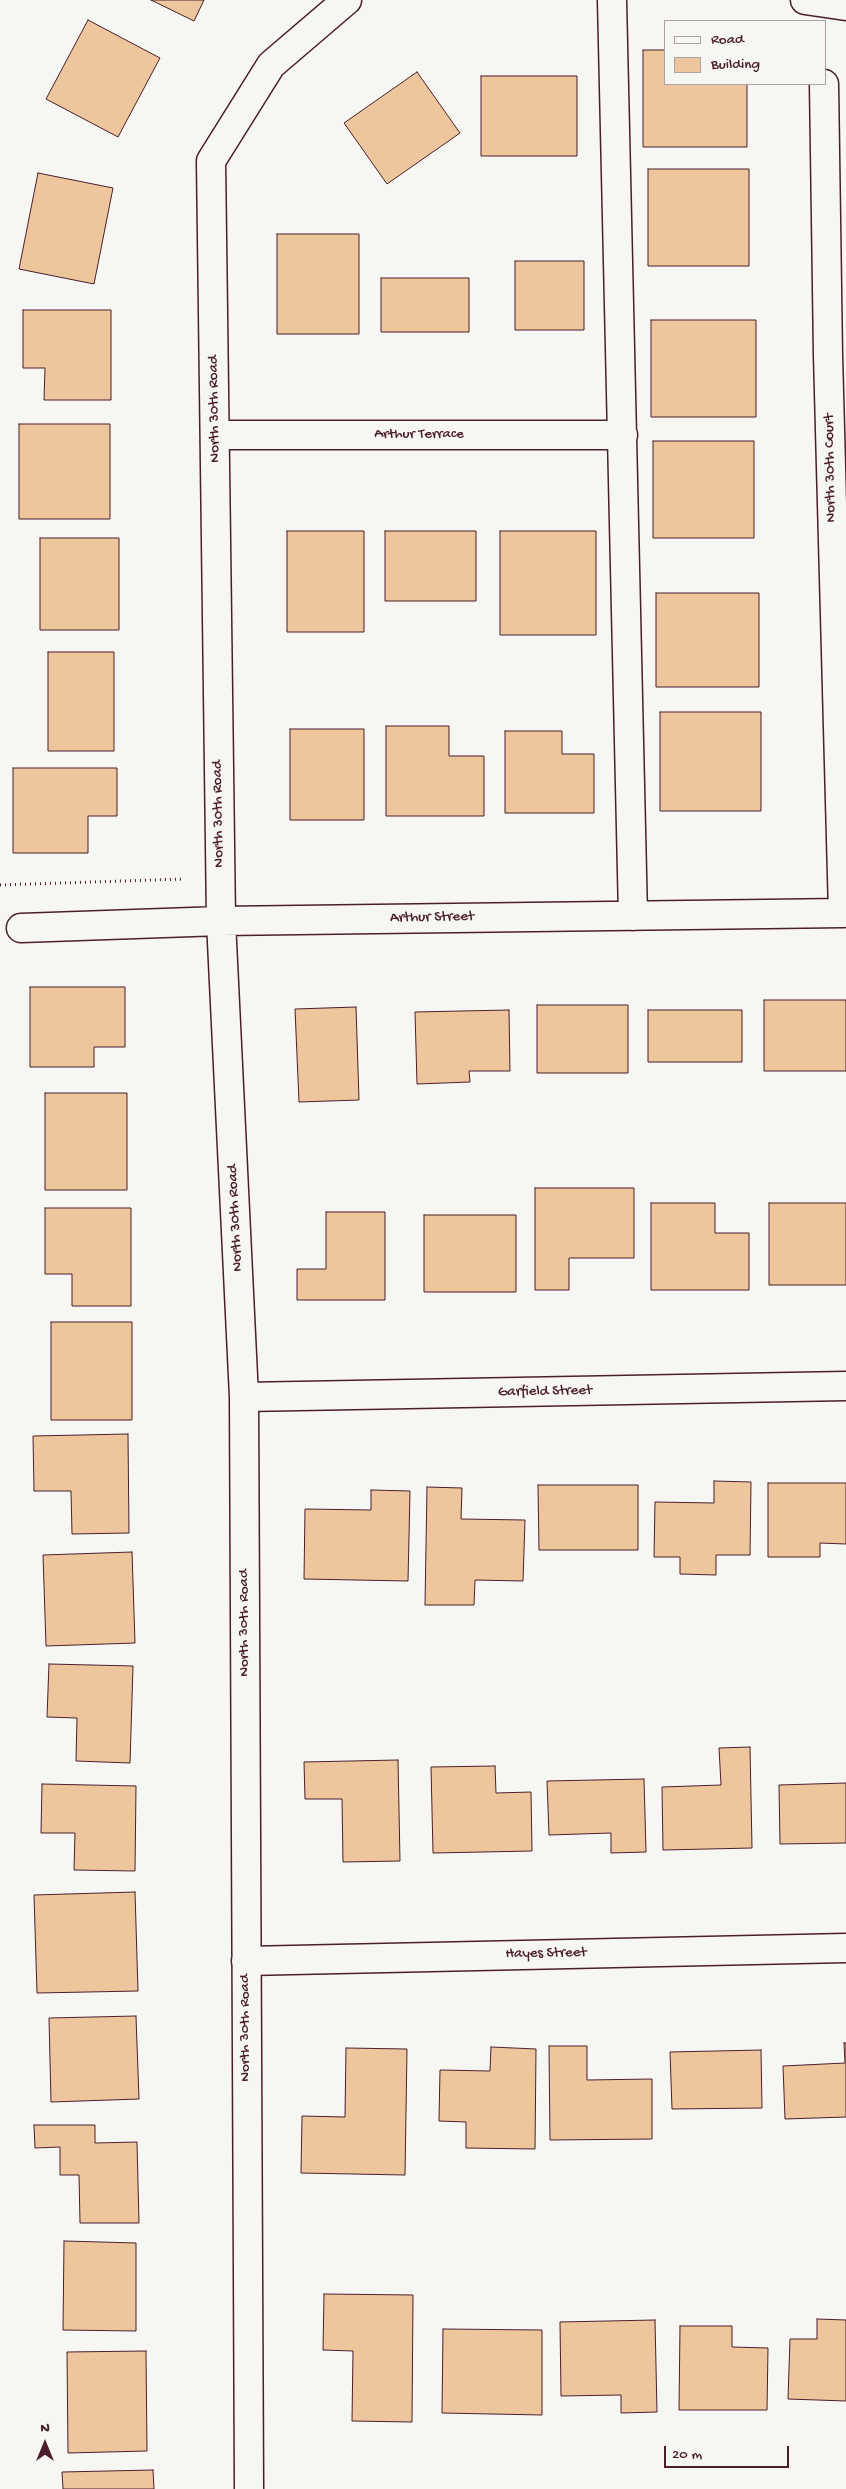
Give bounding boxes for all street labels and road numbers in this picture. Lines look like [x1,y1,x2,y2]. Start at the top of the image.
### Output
street label: North 30th Road [205,355,225,463]
street label: North 30th Court [821,413,841,523]
street label: Arthur Terrace [374,426,464,444]
street label: North 30th Road [209,760,229,868]
street label: Arthur Street [390,908,474,928]
street label: North 30th Road [224,1164,248,1272]
street label: Garfield Street [498,1382,592,1402]
street label: North 30th Road [236,1569,254,1677]
street label: Hayes Street [505,1944,587,1964]
street label: North 30th Road [237,1974,255,2082]

